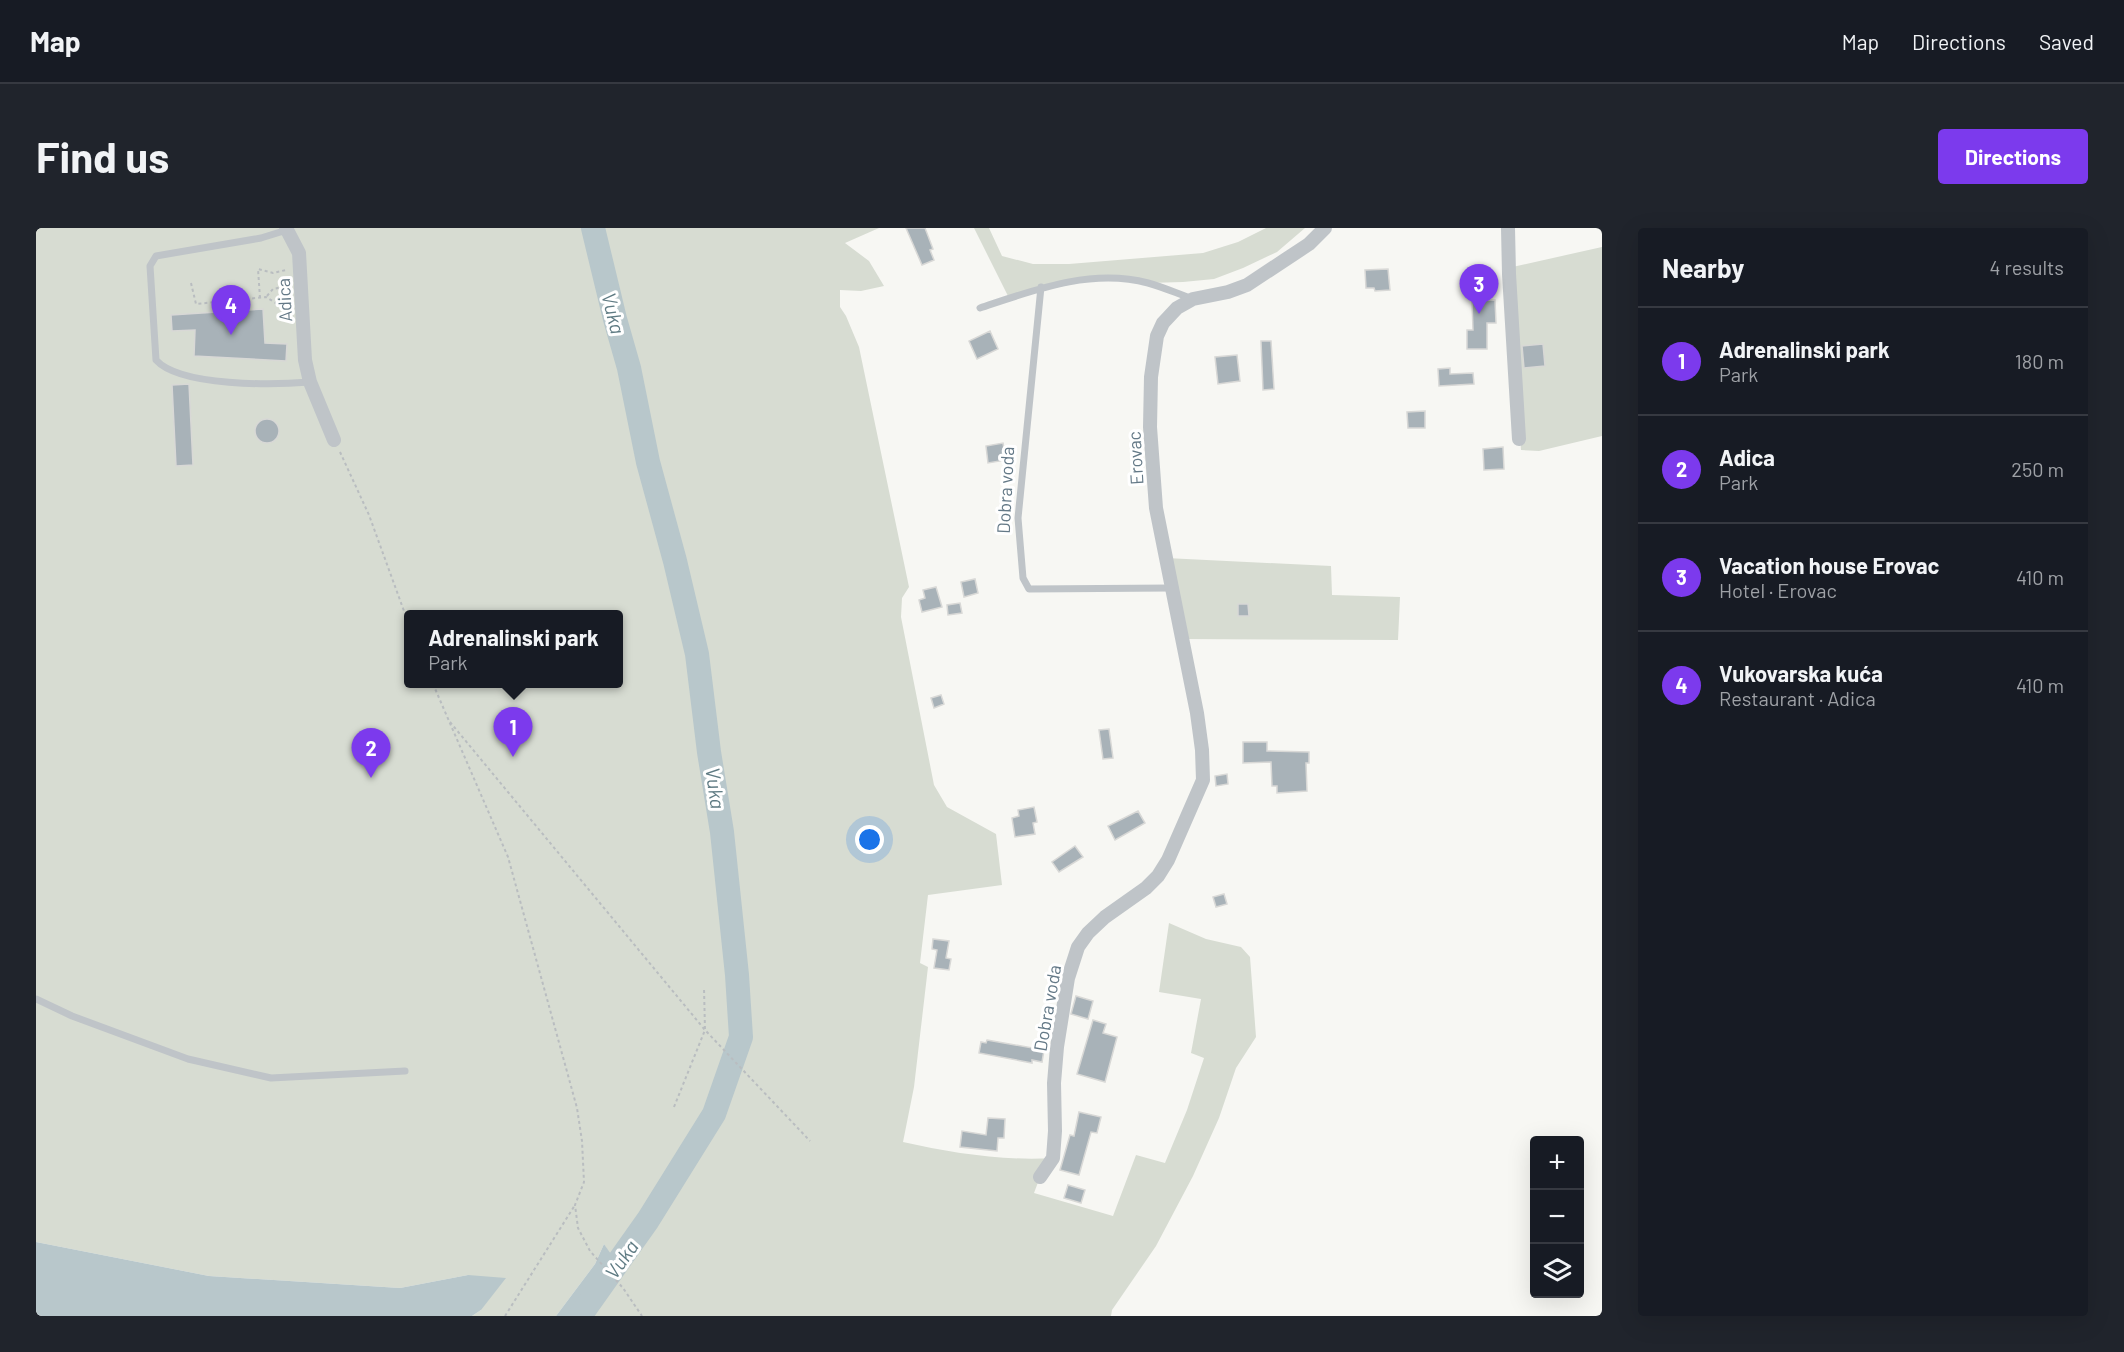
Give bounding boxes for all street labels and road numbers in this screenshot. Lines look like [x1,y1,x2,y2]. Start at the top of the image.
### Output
street label: Adica [272,278,296,322]
street label: Erovac [1123,431,1147,485]
street label: Dobra voda [992,446,1018,534]
street label: Dobra voda [1029,963,1065,1053]

